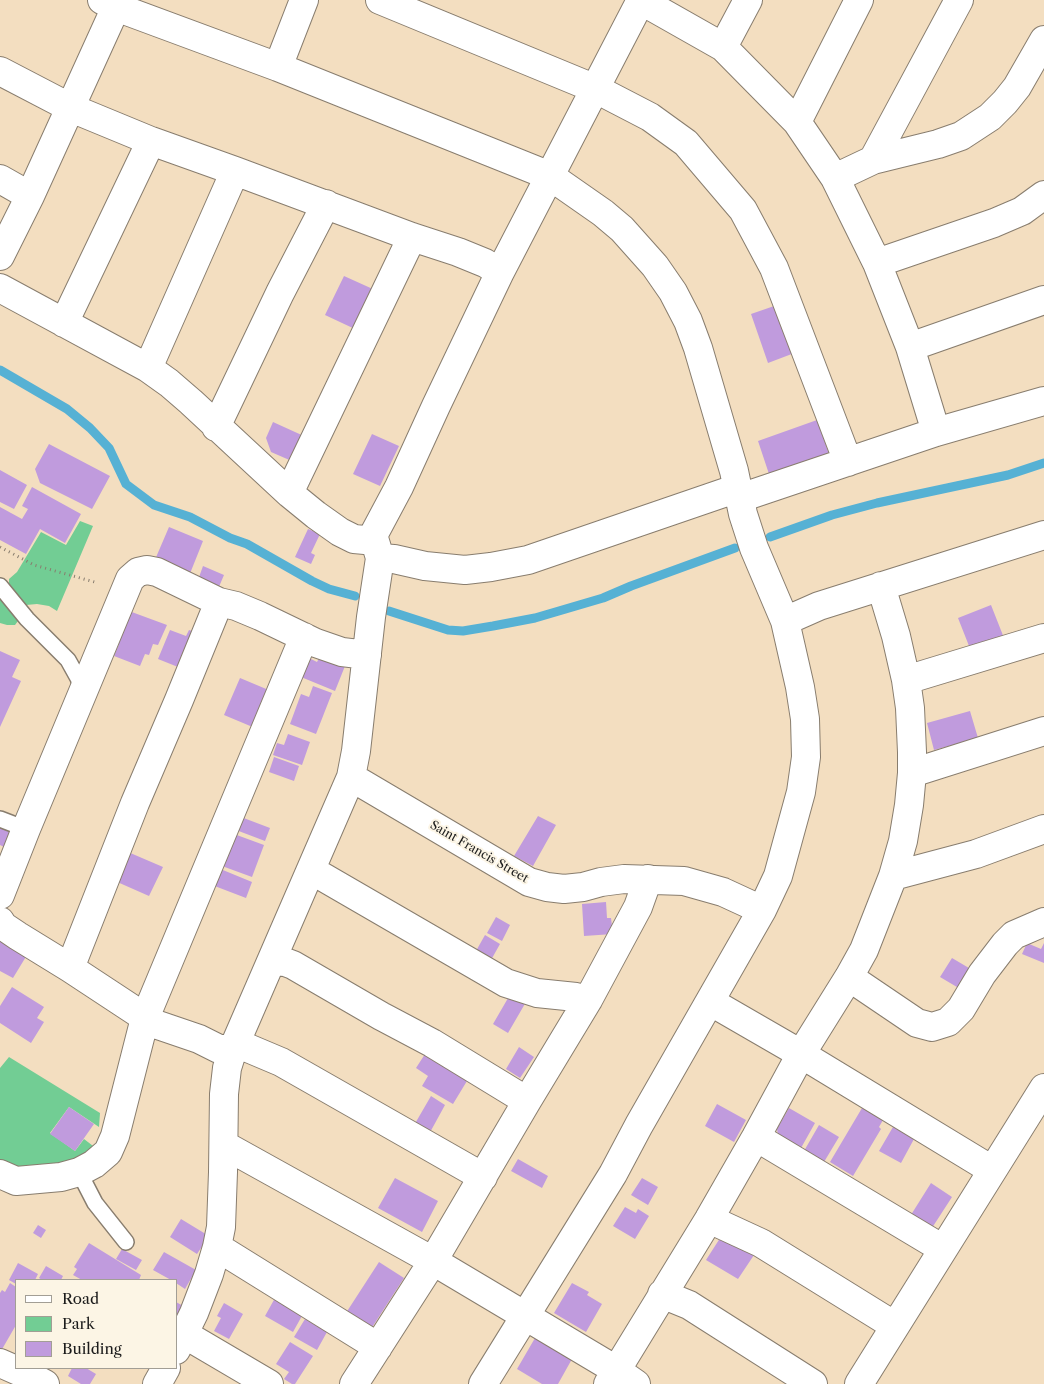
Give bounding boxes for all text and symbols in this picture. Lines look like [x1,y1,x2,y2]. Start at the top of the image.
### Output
street label: Saint Francis Street [427,818,531,886]
legend [15,1279,178,1369]
text: Road [62,1289,99,1308]
text: Park [62,1314,95,1333]
text: Building [62,1339,122,1358]

